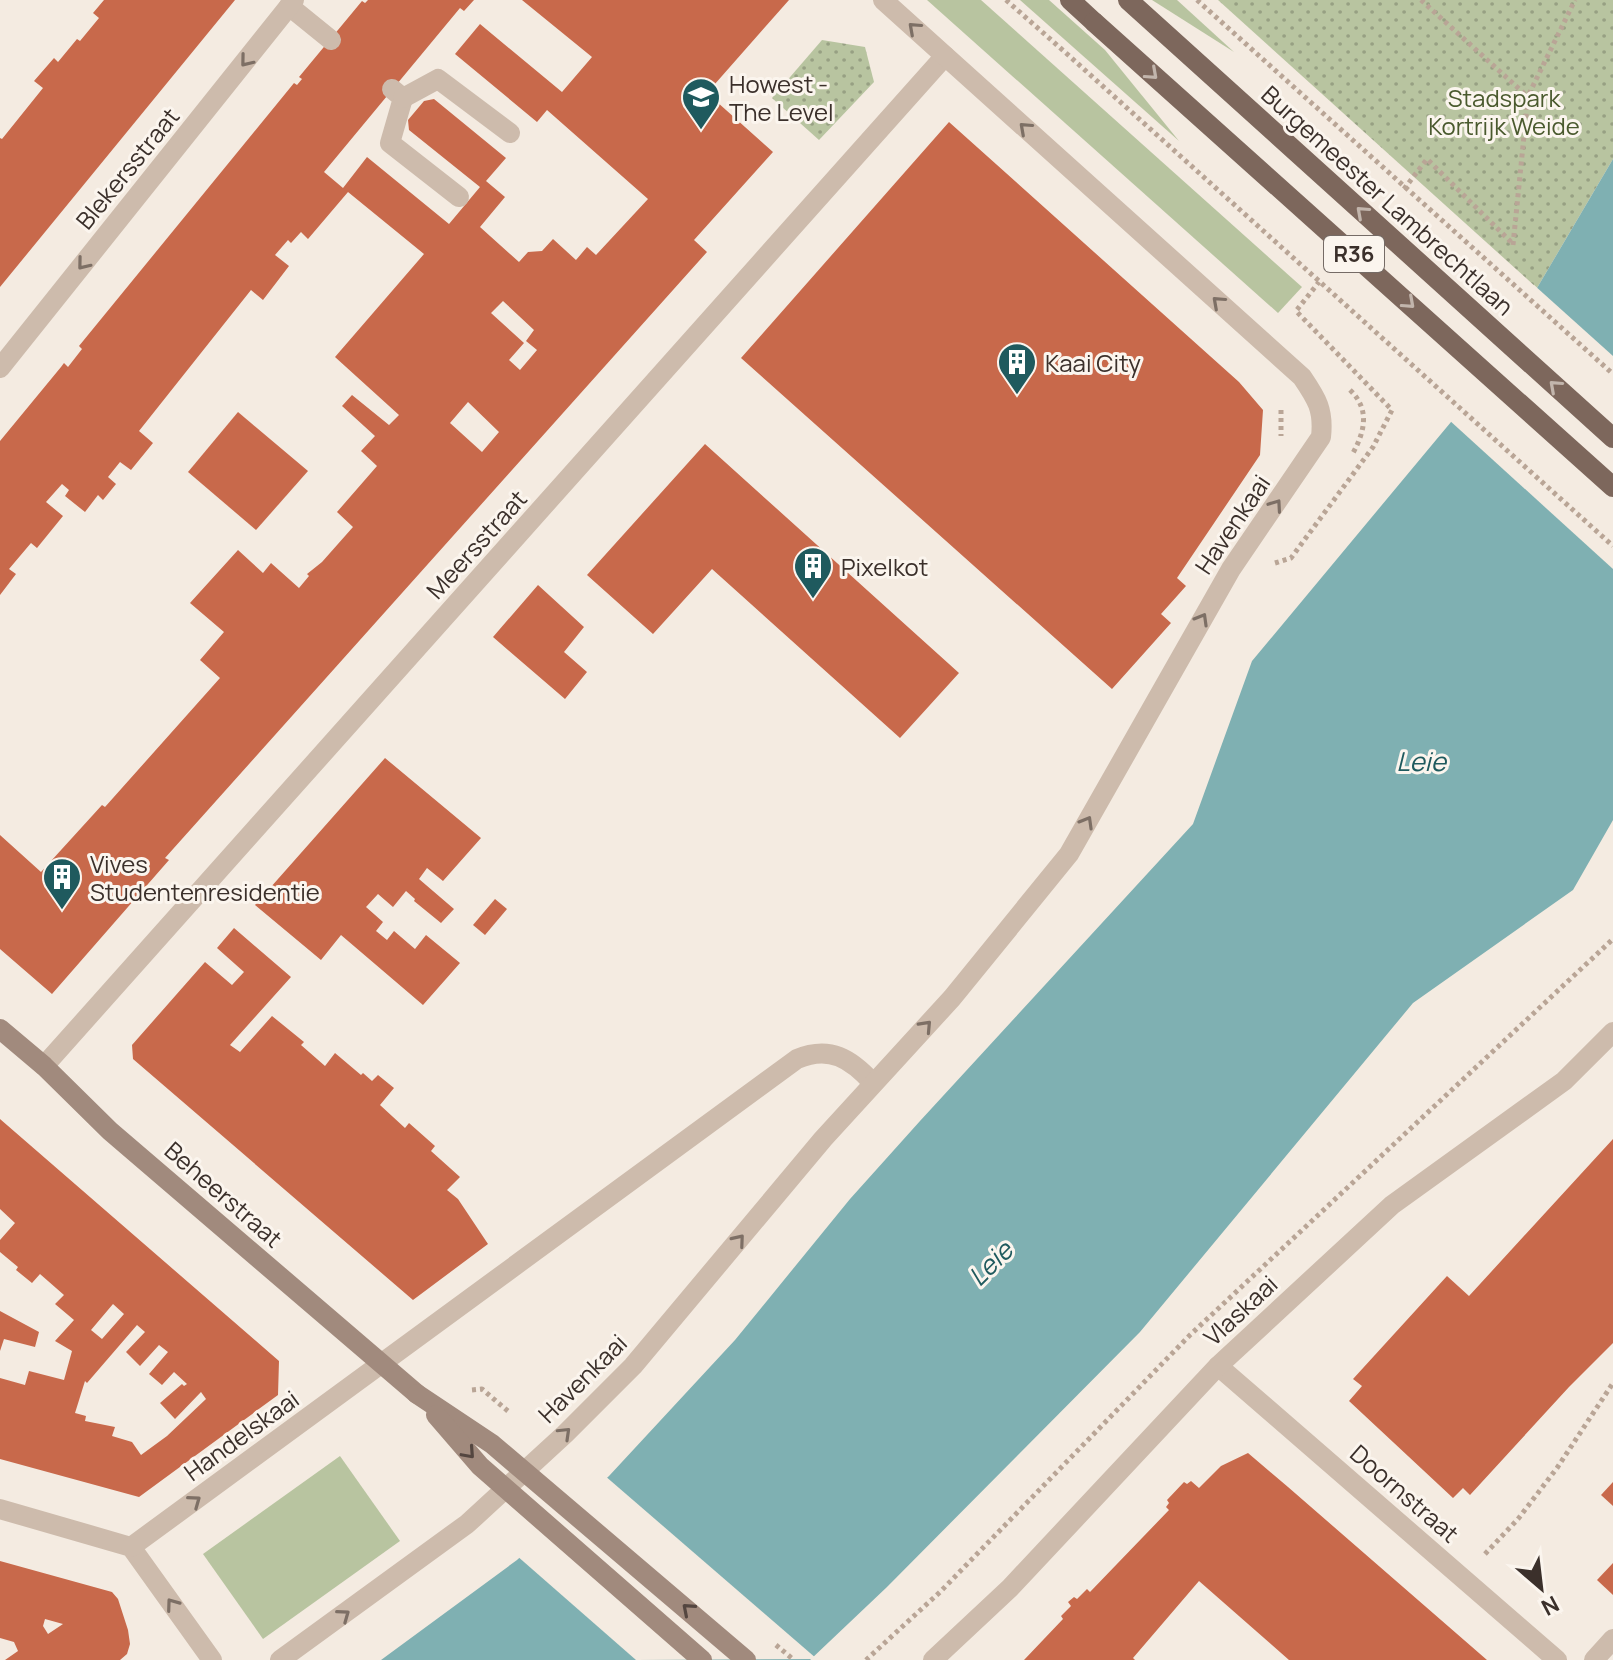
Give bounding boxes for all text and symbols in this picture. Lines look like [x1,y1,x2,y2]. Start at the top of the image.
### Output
one-way arrow [909,23,923,37]
one-way arrow [241,52,255,67]
one-way arrow [1143,64,1158,78]
place label: Howest - The Level [729,67,834,128]
school or university icon: Howest - The Level [680,76,722,131]
street label: Burgemeester Lambrechtlaan [1255,78,1521,322]
park label: Stadspark Kortrijk Weide [1428,81,1580,142]
street label: Blekersstraat [68,100,186,236]
one-way arrow [1019,123,1034,137]
one-way arrow [1356,207,1371,221]
road number: R36 [1324,236,1384,272]
one-way arrow [78,255,93,269]
one-way arrow [1399,294,1414,308]
one-way arrow [1212,297,1227,311]
building icon: Kaai City [996,341,1038,396]
place label: Kaai City [1045,346,1141,379]
one-way arrow [1550,380,1564,395]
street label: Havenkaai [1187,468,1277,580]
street label: Meersstraat [418,483,534,605]
one-way arrow [1266,499,1281,513]
building icon: Pixelkot [792,545,834,600]
place label: Pixelkot [841,550,928,583]
one-way arrow [1192,613,1208,628]
water label: Leie [1396,743,1448,779]
one-way arrow [1077,816,1093,831]
place label: Vives Studentenresidentie [90,847,320,908]
building icon: Vives Studentenresidentie [41,856,83,911]
one-way arrow [917,1021,932,1035]
street label: Beheerstraat [158,1134,290,1254]
water label: Leie [960,1231,1022,1293]
one-way arrow [730,1235,744,1250]
street label: Vlaskaai [1196,1267,1284,1353]
street label: Havenkaai [530,1326,634,1430]
street label: Handelskaai [177,1382,305,1488]
one-way arrow [556,1428,570,1442]
street label: Doornstraat [1344,1437,1466,1549]
one-way arrow [459,1443,473,1458]
one-way arrow [186,1496,200,1511]
north arrow [1501,1548,1581,1628]
text: N [1536,1589,1564,1623]
one-way arrow [167,1598,182,1612]
one-way arrow [682,1604,697,1619]
one-way arrow [335,1611,350,1625]

